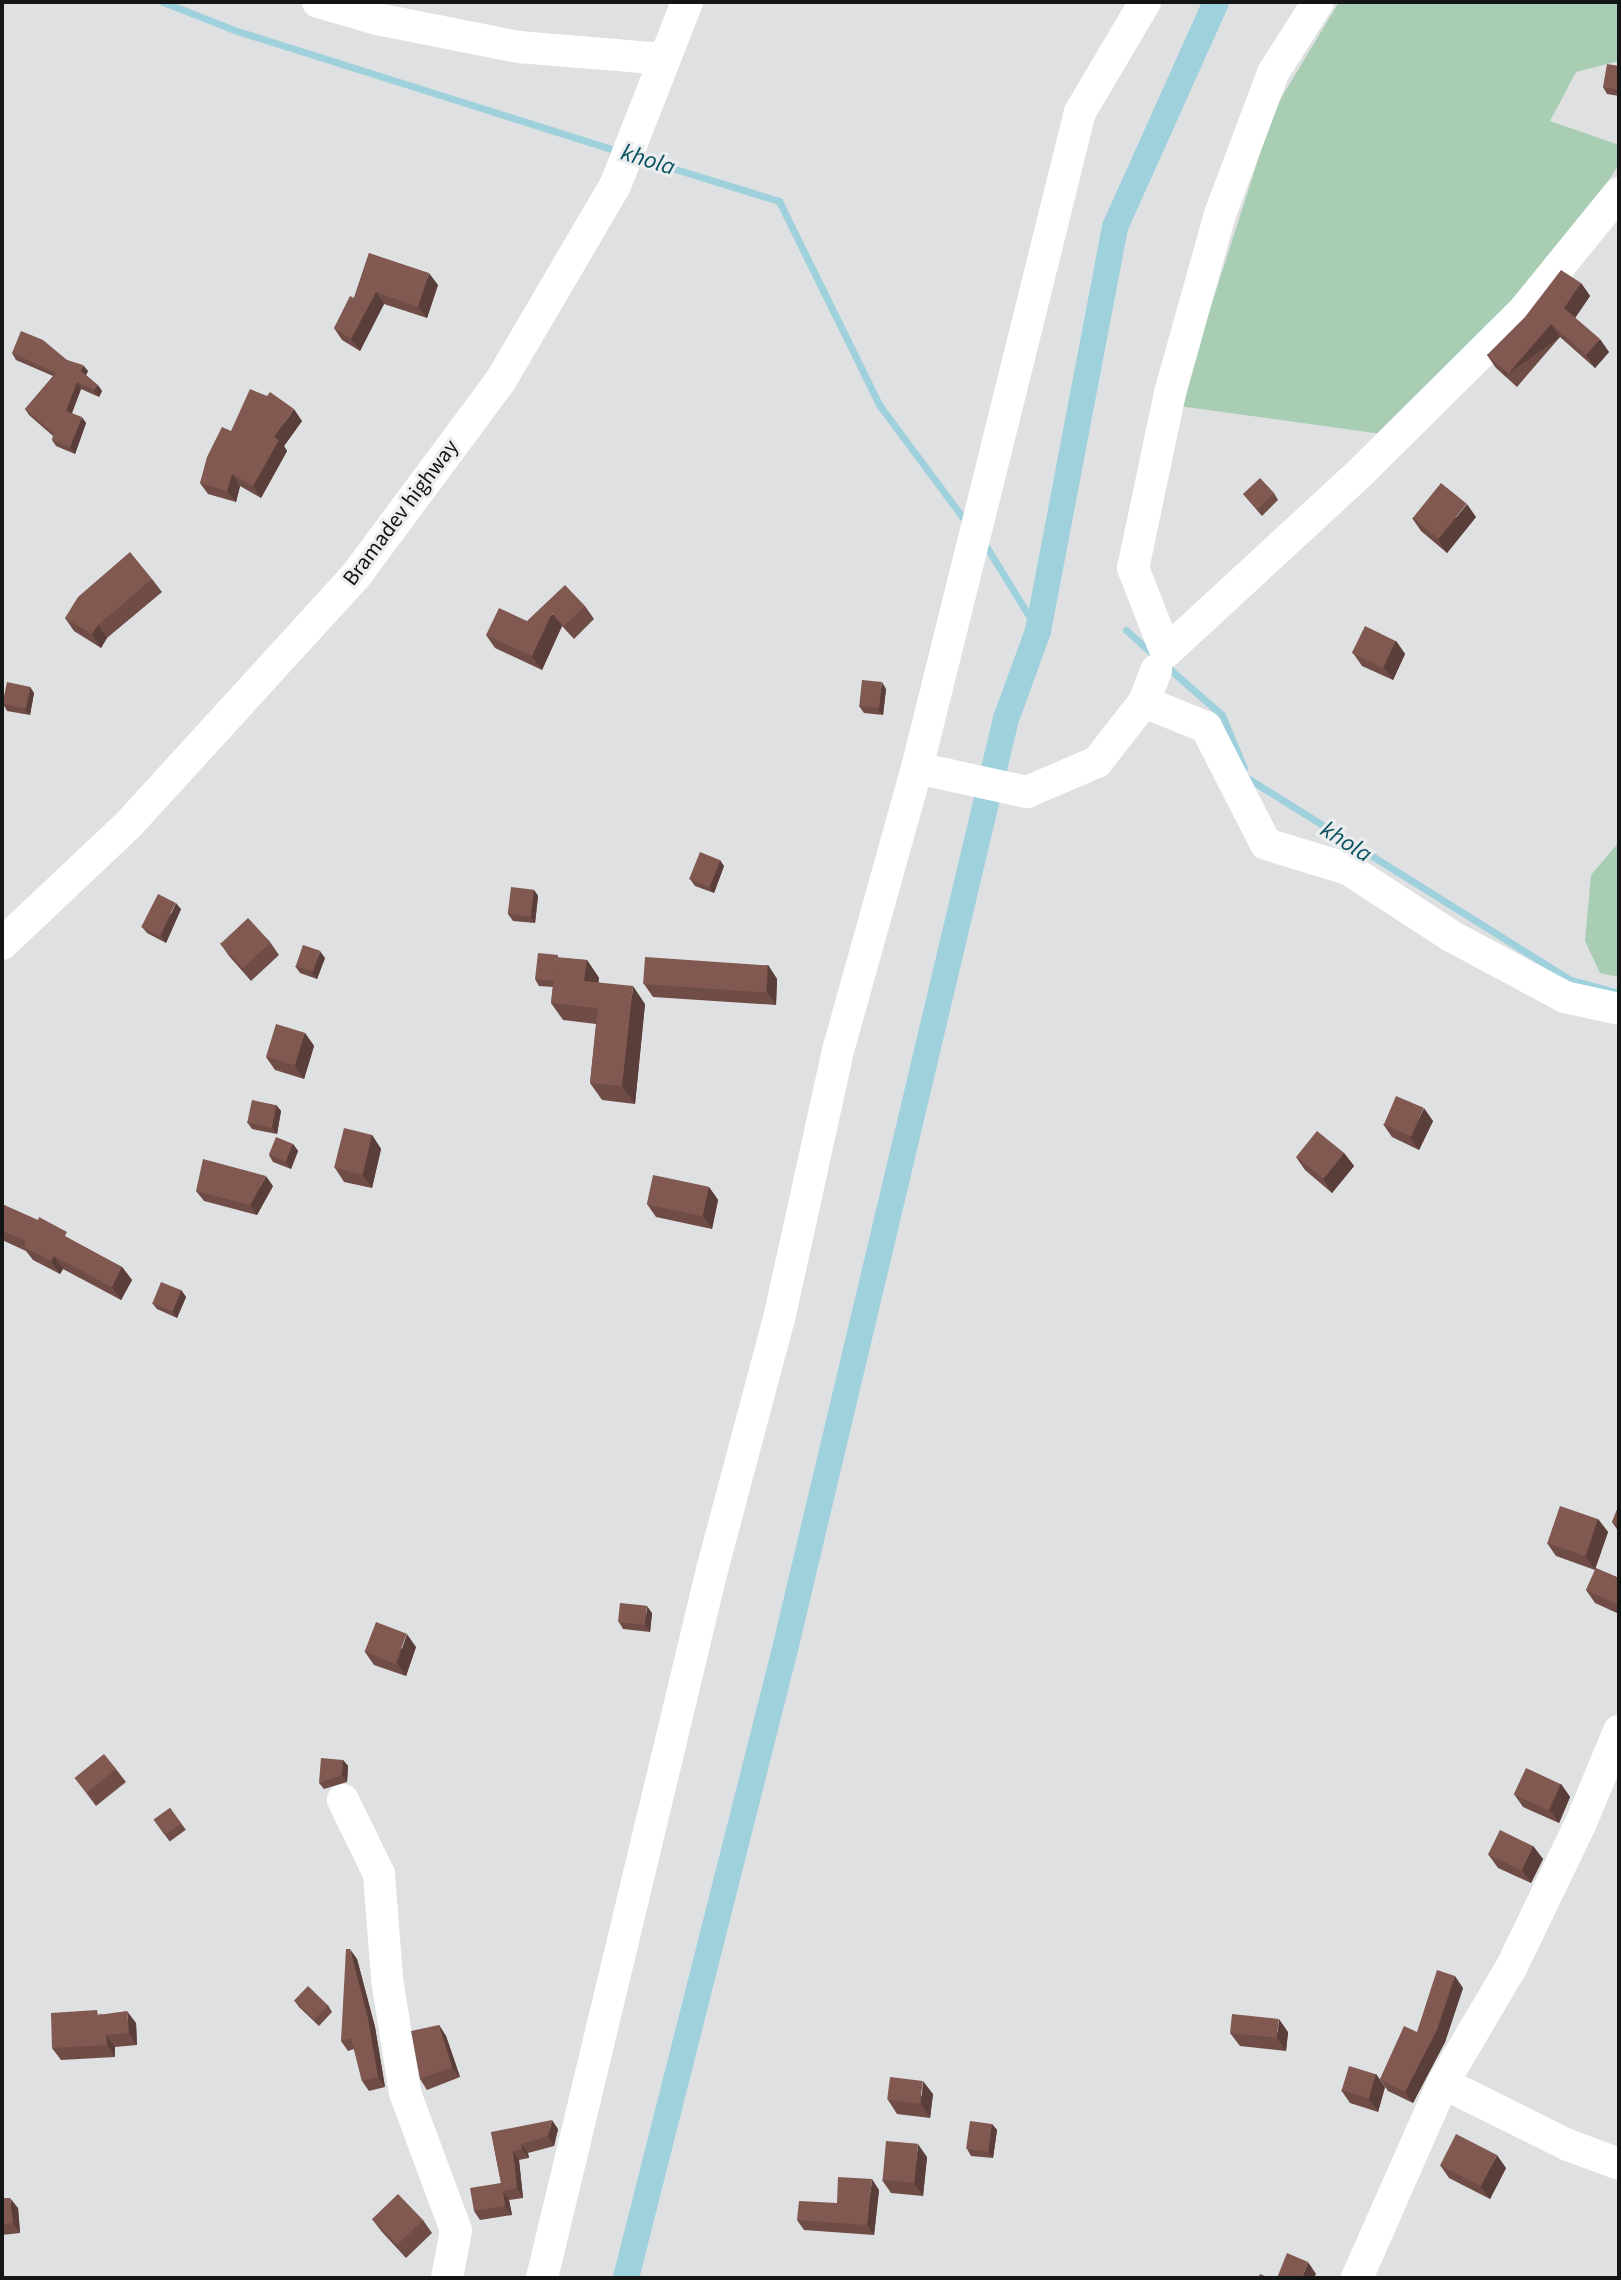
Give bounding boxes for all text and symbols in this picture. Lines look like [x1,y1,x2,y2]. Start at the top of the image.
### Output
water label: khola [617,138,679,182]
street label: Bramadev highway [338,435,464,591]
water label: khola [1315,815,1377,869]

